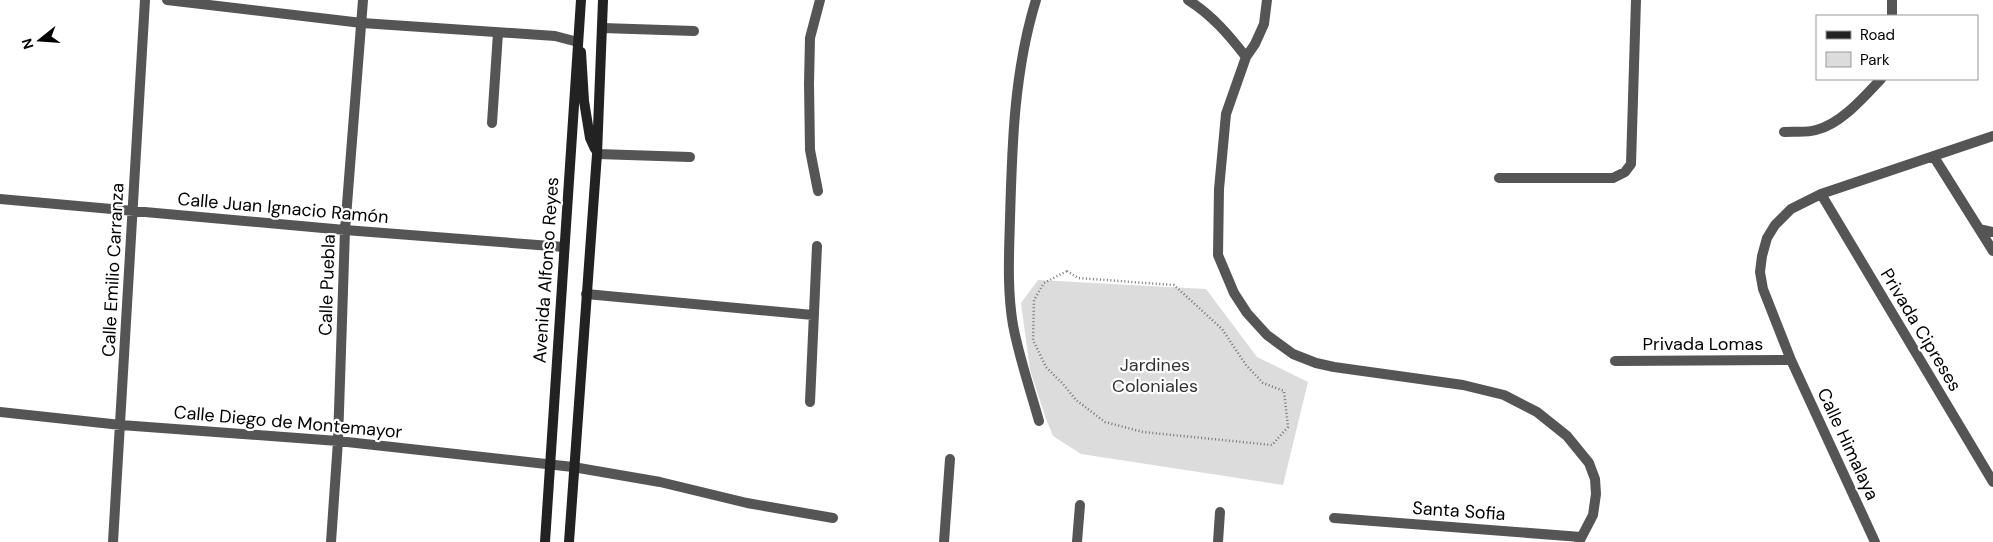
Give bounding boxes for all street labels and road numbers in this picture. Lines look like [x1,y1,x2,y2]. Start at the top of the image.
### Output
street label: Avenida Alfonso Reyes [528,176,564,364]
street label: Calle Emilio Carranza [96,182,130,358]
street label: Calle Juan Ignacio Ramón [176,187,390,229]
street label: Calle Puebla [313,234,341,336]
street label: Privada Cipreses [1875,264,1967,396]
street label: Privada Lomas [1643,332,1763,356]
street label: Calle Himalaya [1812,384,1884,504]
street label: Calle Diego de Montemayor [173,400,404,444]
street label: Santa Sofia [1412,496,1506,526]

